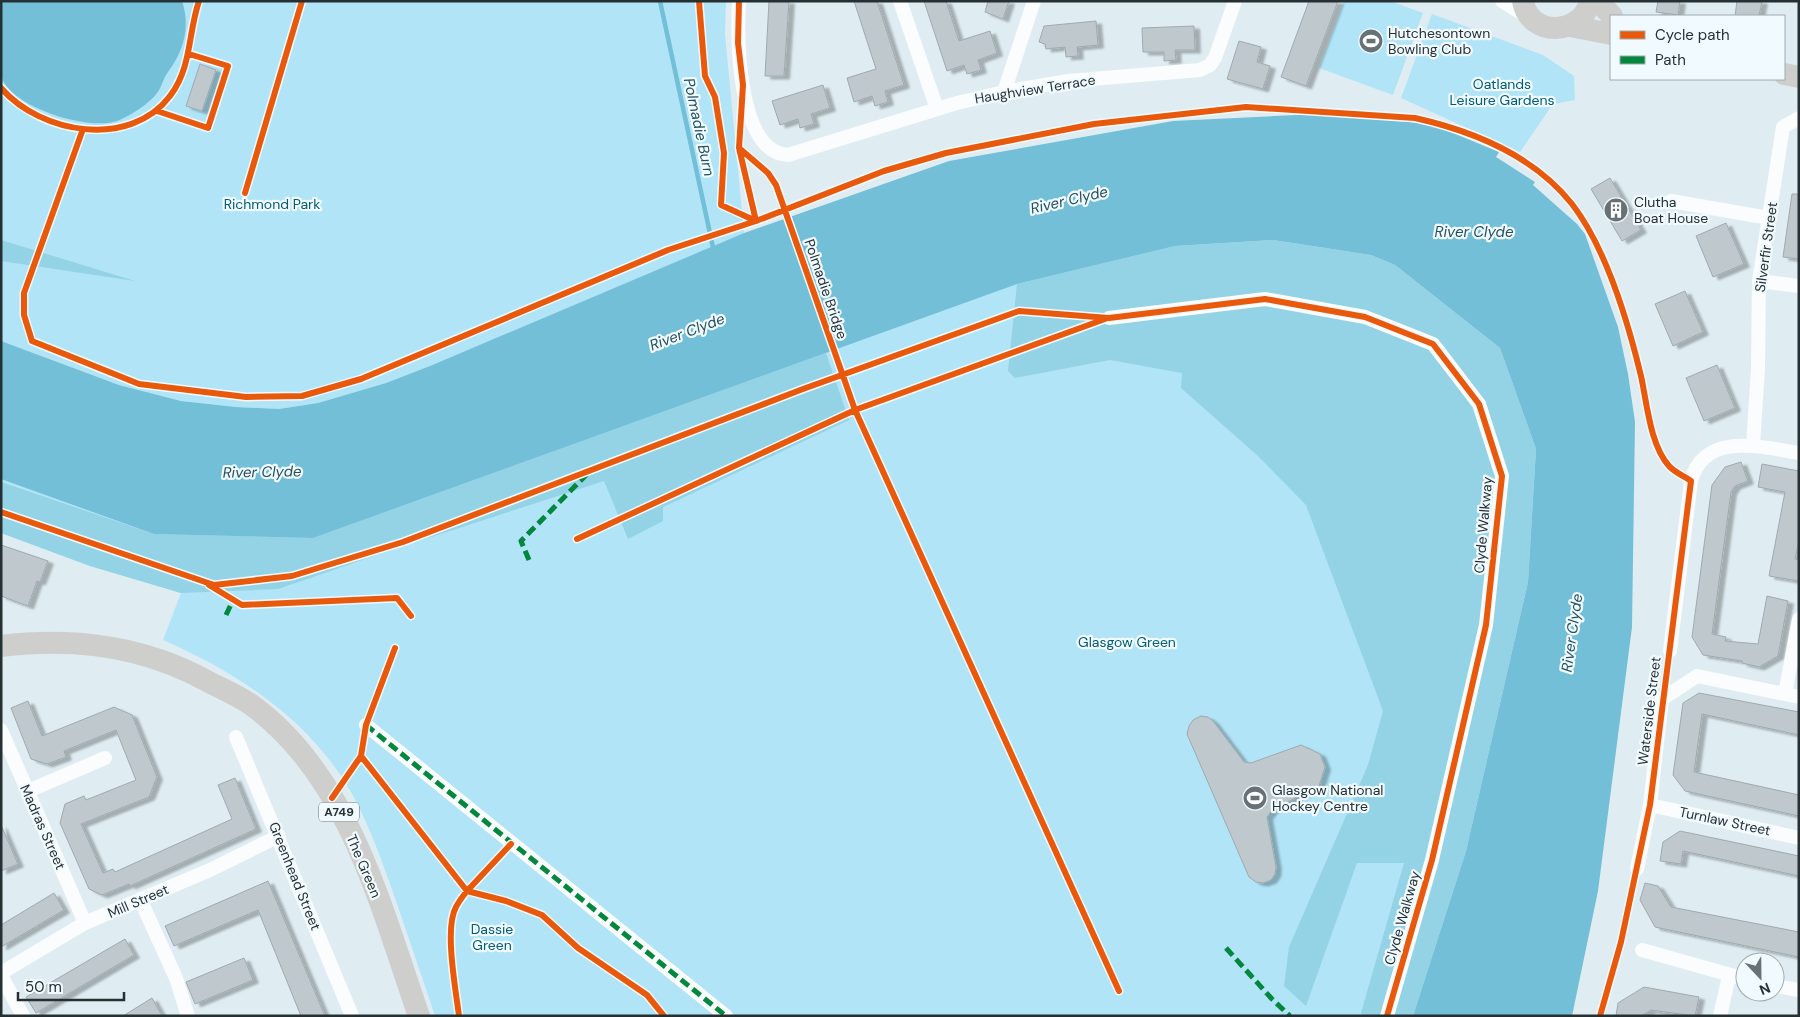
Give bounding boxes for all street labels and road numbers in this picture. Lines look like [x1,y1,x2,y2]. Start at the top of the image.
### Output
street label: Haughview Terrace [973,71,1097,107]
street label: Silverfir Street [1751,201,1781,293]
street label: Polmadie Bridge [801,237,851,341]
street label: Clyde Walkway [1470,476,1496,574]
street label: Waterside Street [1633,656,1665,766]
street label: Madras Street [16,782,70,872]
road number: A749 [319,802,359,822]
street label: Turnlaw Street [1678,803,1772,839]
street label: Greenhead Street [265,819,325,933]
street label: The Green [343,832,385,900]
street label: Clyde Walkway [1380,869,1424,967]
street label: Mill Street [105,880,171,922]

